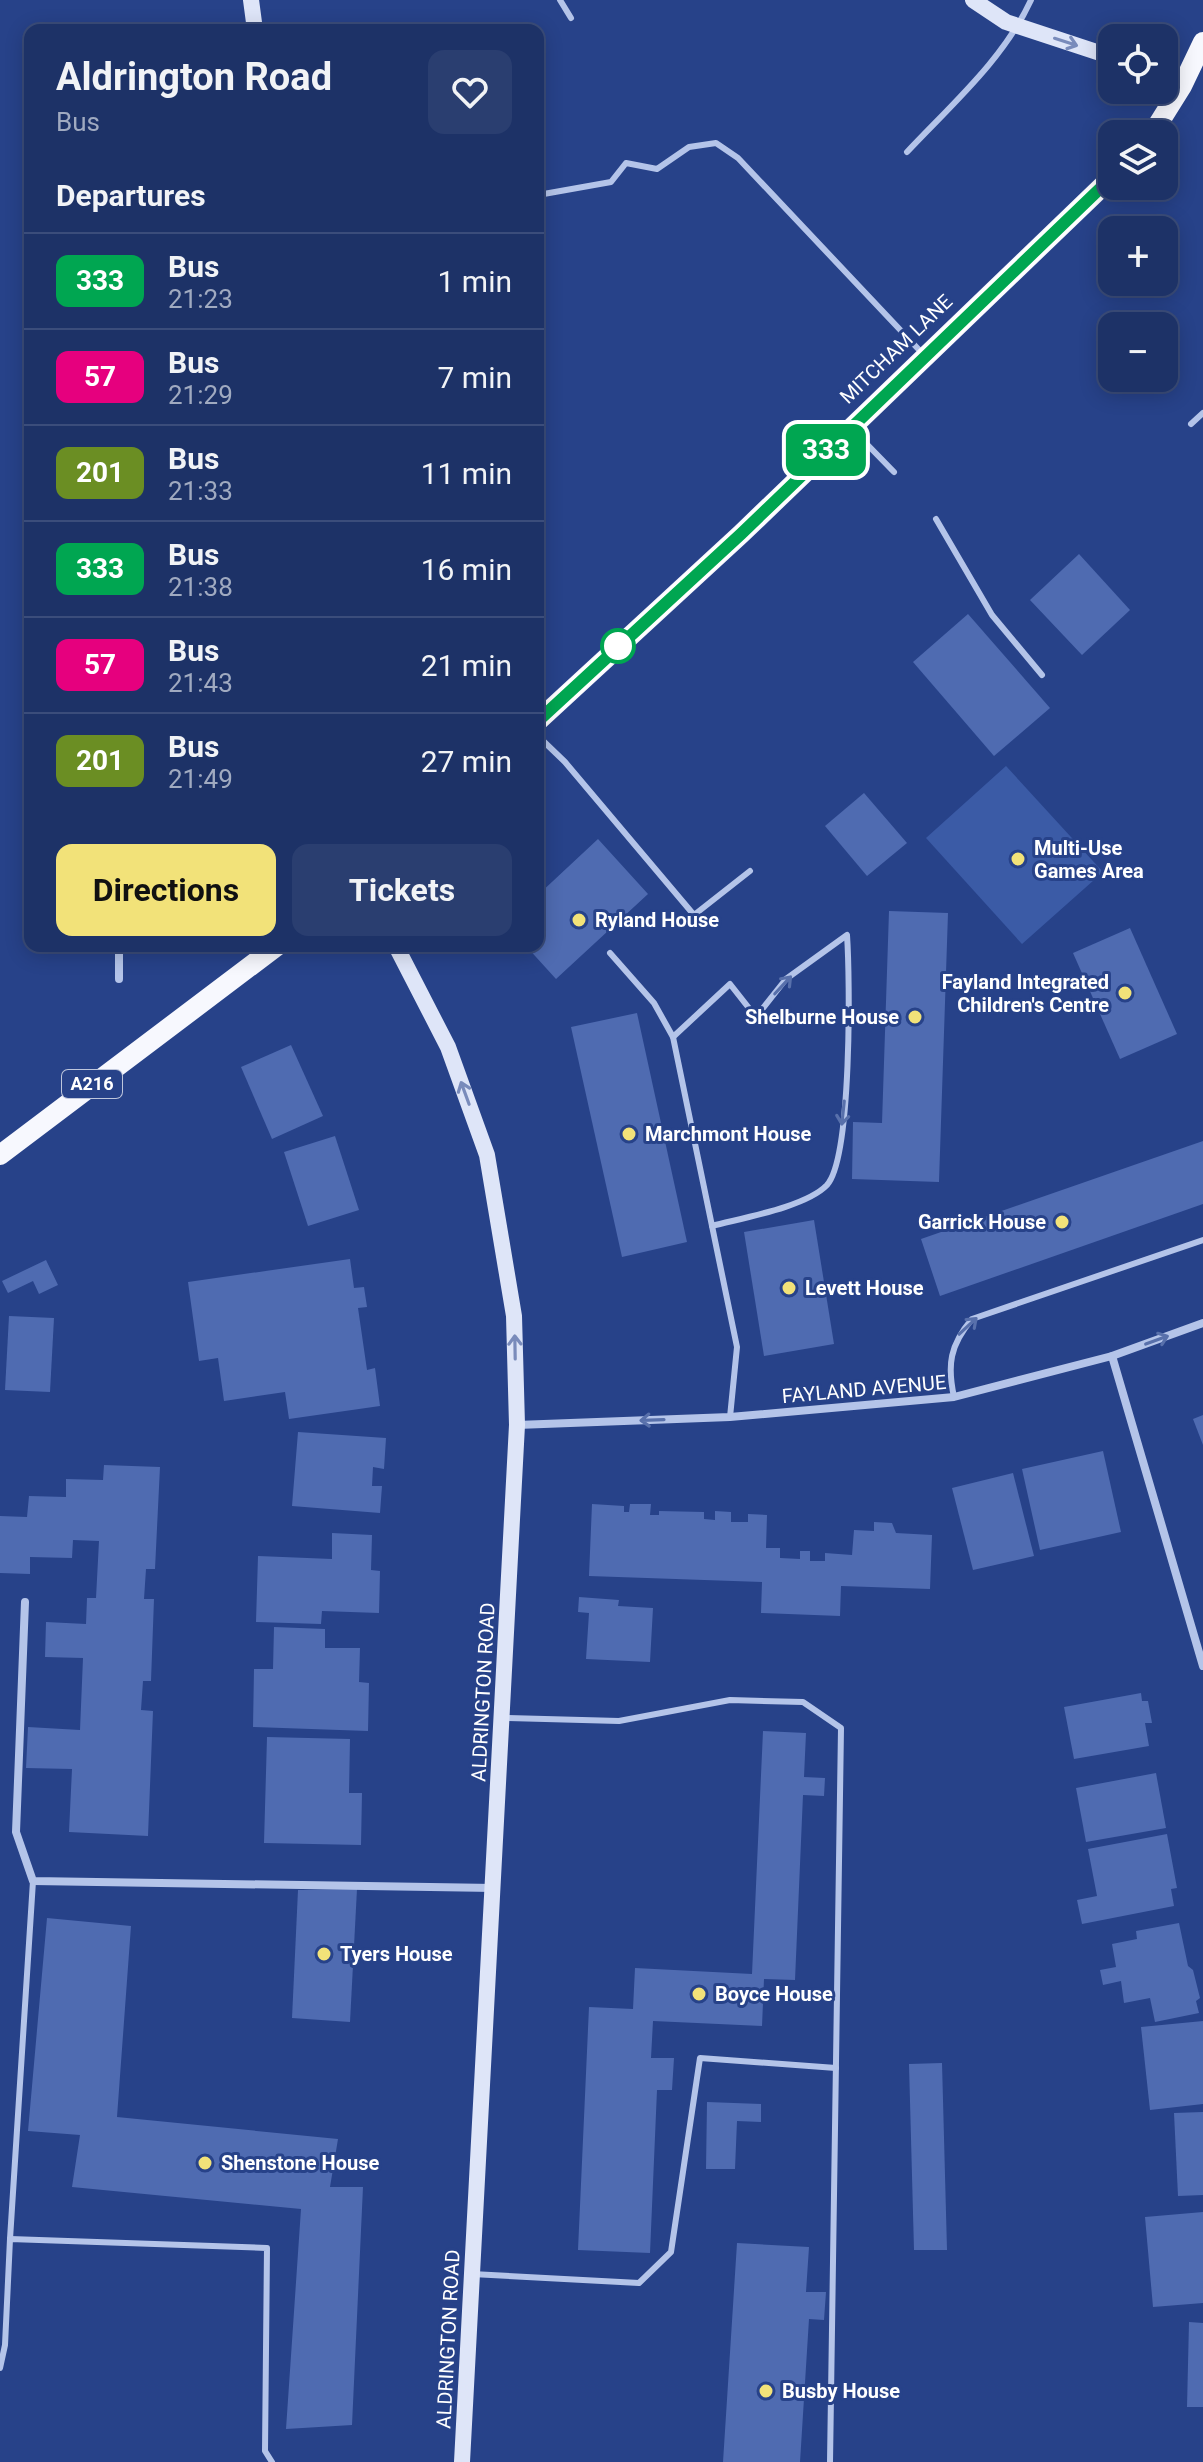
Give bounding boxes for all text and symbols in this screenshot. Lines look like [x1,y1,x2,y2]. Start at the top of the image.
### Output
map controls [1098,24,1178,392]
button: locate [1098,24,1178,104]
one-way arrow [1053,35,1078,50]
button: heart [428,50,512,134]
text: Aldrington Road [56,55,332,99]
text: Bus [56,107,100,137]
button: layers [1098,120,1178,200]
text: Departures [56,178,206,213]
button: + [1098,216,1178,296]
text: Bus [168,249,219,284]
text: 333 [76,264,124,297]
text: 1 min [438,264,512,299]
text: 21:23 [168,284,233,314]
street label: MITCHAM LANE [835,289,957,409]
button: − [1098,312,1178,392]
text: Bus [168,345,219,380]
text: 57 [84,360,116,393]
text: 7 min [438,360,512,395]
text: 21:29 [168,380,233,410]
line badge: 333 [780,424,872,476]
text: 333 [802,433,850,466]
text: Bus [168,441,219,476]
text: 201 [76,456,124,489]
text: 11 min [421,456,512,491]
text: 21:33 [168,476,233,506]
text: Bus [168,537,219,572]
text: 333 [76,552,124,585]
text: 16 min [421,552,512,587]
text: 21:38 [168,572,233,602]
unlabelled marker [601,629,635,663]
text: Bus [168,633,219,668]
text: 57 [84,648,116,681]
text: 21 min [421,648,512,683]
text: 21:43 [168,668,233,698]
text: Bus [168,729,219,764]
text: 201 [76,744,124,777]
text: 27 min [421,744,512,779]
text: 21:49 [168,764,233,794]
place label: Multi-Use Games Area [1034,836,1144,883]
button: Directions [56,844,276,936]
button: Tickets [292,844,512,936]
marker: Multi-Use Games Area [1009,850,1027,868]
place label: Ryland House [595,908,719,932]
marker: Ryland House [570,911,588,929]
place label: Fayland Integrated Children's Centre [942,970,1109,1017]
one-way arrow [774,975,793,995]
marker: Fayland Integrated Children's Centre [1116,984,1134,1002]
place label: Shelburne House [745,1005,899,1029]
marker: Shelburne House [906,1008,924,1026]
road number: A216 [62,1070,122,1098]
one-way arrow [456,1081,471,1106]
one-way arrow [835,1099,850,1126]
place label: Marchmont House [645,1122,811,1146]
marker: Marchmont House [620,1125,638,1143]
place label: Garrick House [918,1210,1046,1234]
marker: Garrick House [1053,1213,1071,1231]
place label: Levett House [805,1276,924,1300]
marker: Levett House [780,1279,798,1297]
one-way arrow [958,1317,978,1336]
one-way arrow [1144,1331,1169,1346]
one-way arrow [507,1334,523,1361]
street label: FAYLAND AVENUE [781,1370,947,1408]
one-way arrow [639,1412,666,1427]
street label: ALDRINGTON ROAD [466,1602,500,1782]
place label: Tyers House [340,1942,453,1966]
marker: Tyers House [315,1945,333,1963]
place label: Boyce House [715,1982,833,2006]
marker: Boyce House [690,1985,708,2003]
place label: Shenstone House [221,2151,379,2175]
marker: Shenstone House [196,2154,214,2172]
street label: ALDRINGTON ROAD [431,2249,465,2429]
place label: Busby House [782,2379,900,2403]
marker: Busby House [757,2382,775,2400]

